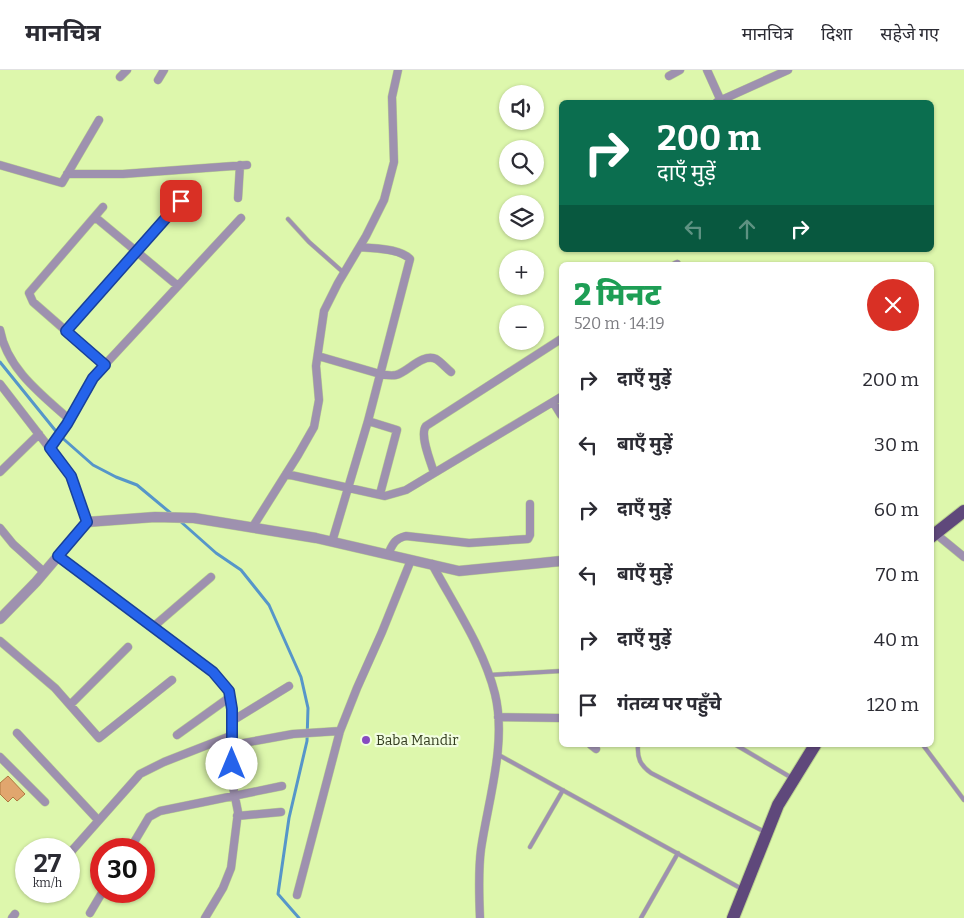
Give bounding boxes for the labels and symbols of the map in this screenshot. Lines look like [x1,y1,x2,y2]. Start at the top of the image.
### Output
pin [160,180,202,222]
place label: Baba Mandir [376,732,458,749]
marker: Baba Mandir [360,734,372,746]
position arrow [205,737,257,789]
speed limit sign: 30 [90,838,155,903]

